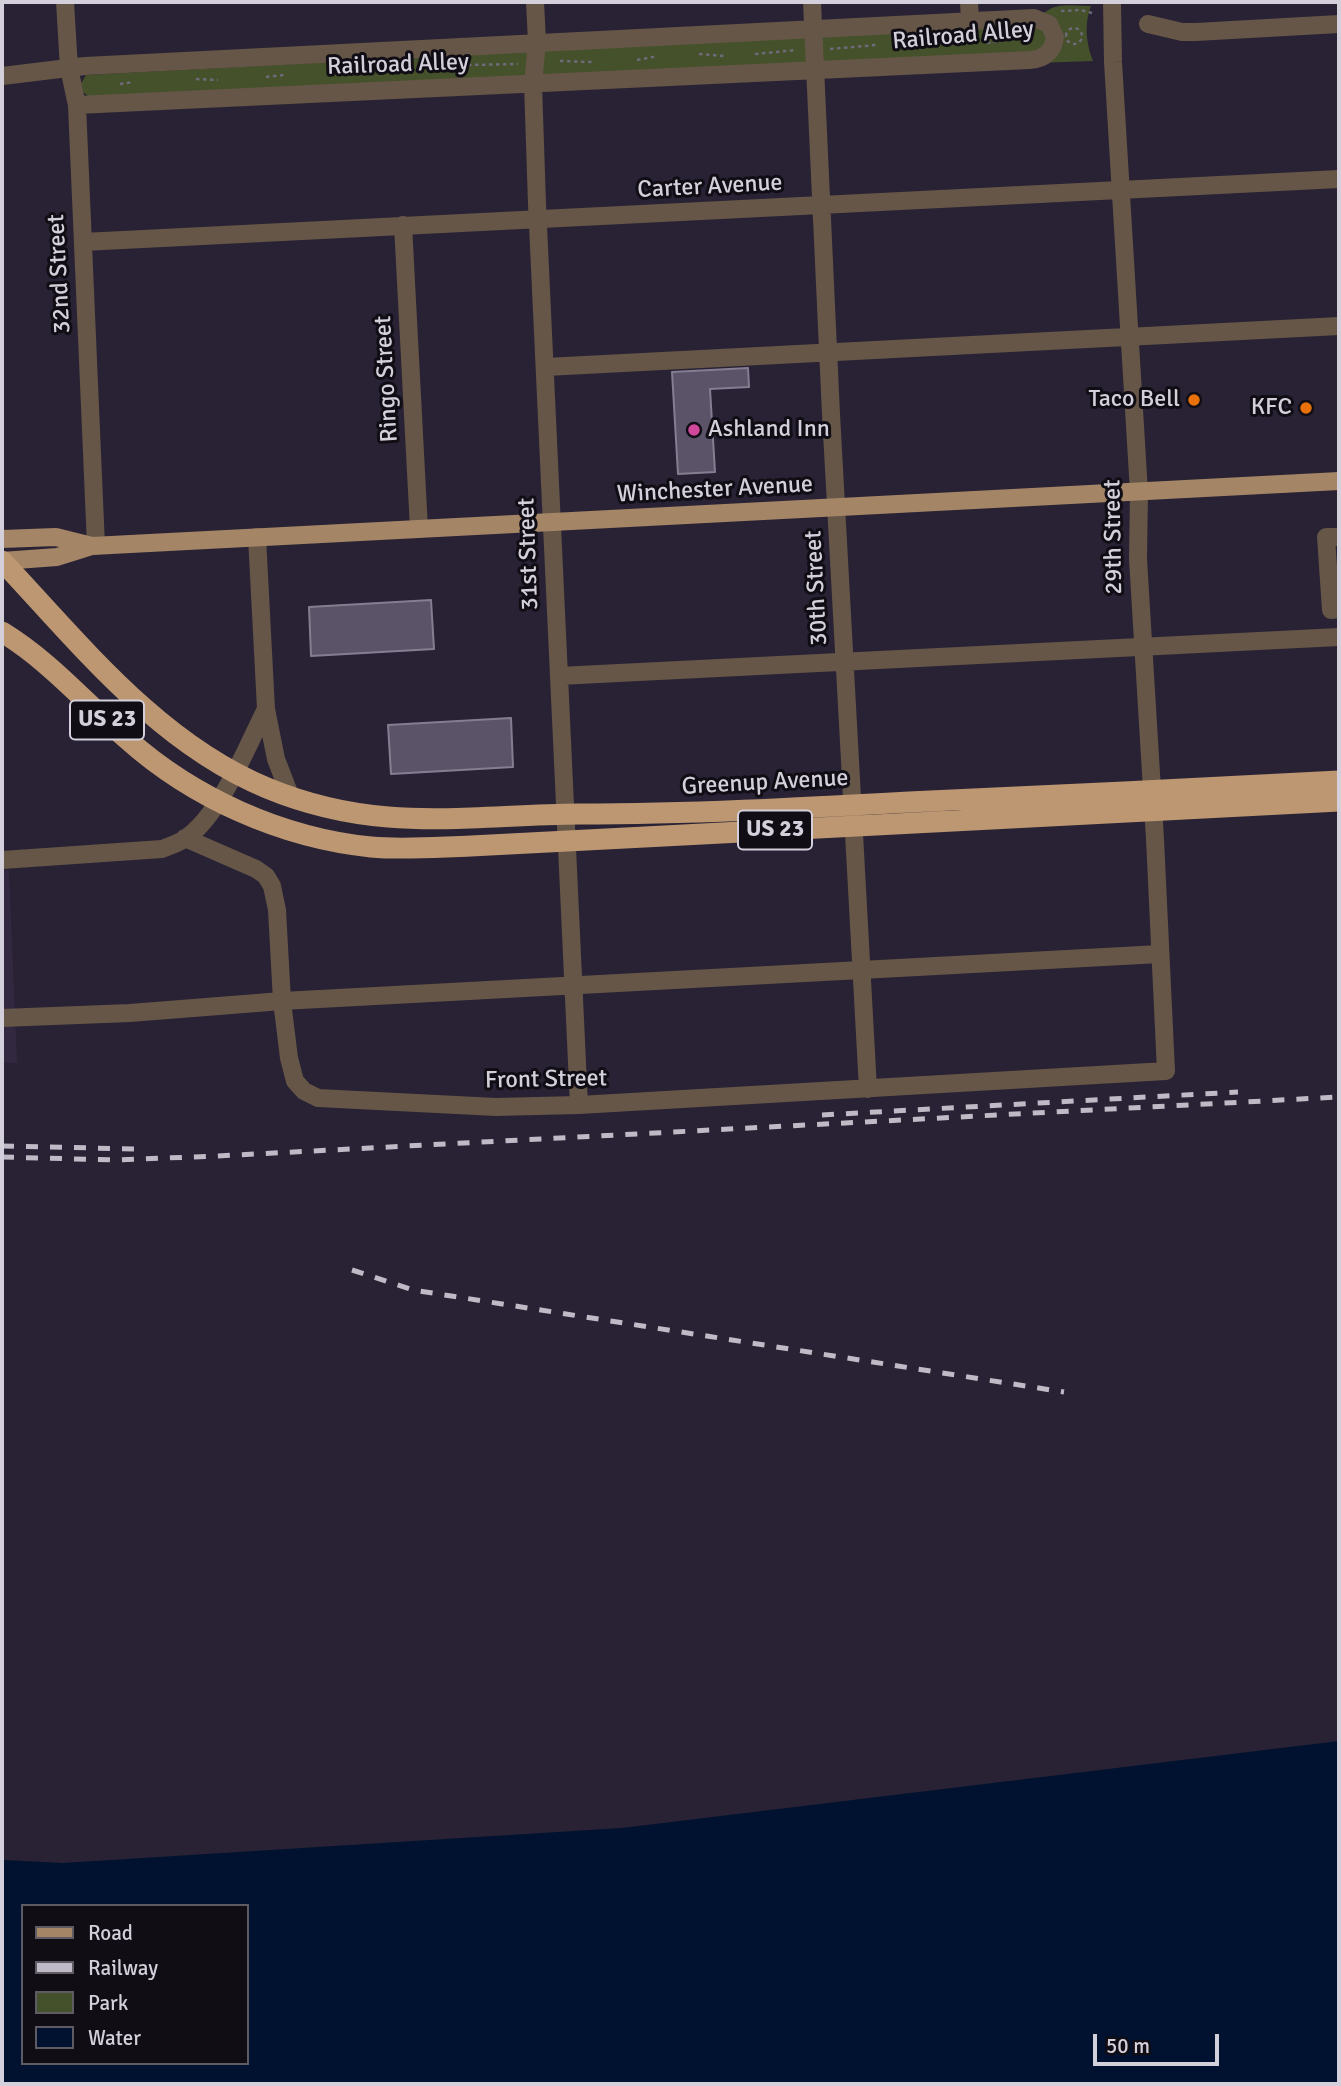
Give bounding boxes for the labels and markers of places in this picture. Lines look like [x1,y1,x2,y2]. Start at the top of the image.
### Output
place label: Taco Bell [1089,386,1180,414]
marker: Taco Bell [1186,392,1202,408]
place label: KFC [1251,394,1292,422]
marker: KFC [1298,400,1314,416]
place label: Ashland Inn [708,416,830,444]
marker: Ashland Inn [686,422,702,438]

